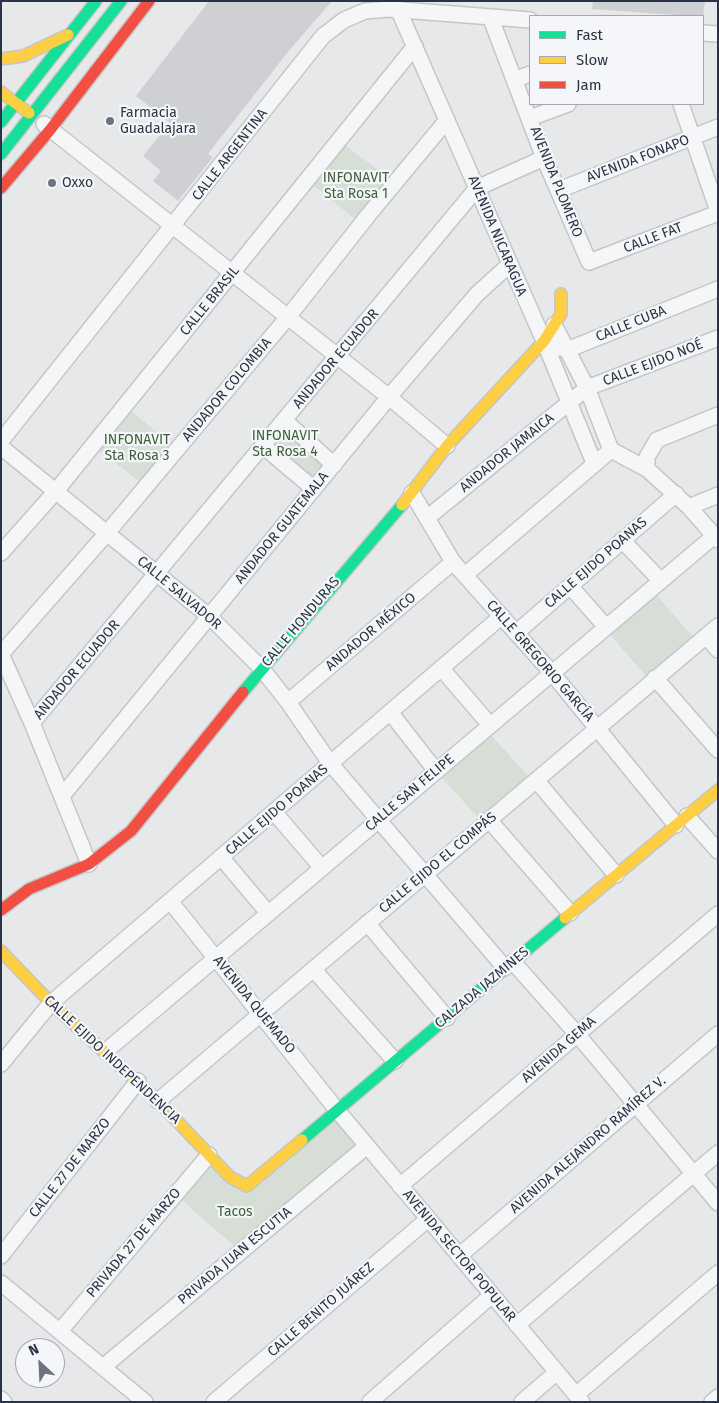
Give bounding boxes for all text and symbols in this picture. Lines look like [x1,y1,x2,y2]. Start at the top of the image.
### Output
legend [529,15,704,105]
text: Fast [576,26,603,44]
text: Slow [576,51,608,69]
text: Jam [576,76,602,94]
place label: Farmacia Guadalajara [120,105,196,138]
street label: CALLE ARGENTINA [189,106,271,204]
marker: Farmacia Guadalajara [104,115,116,127]
street label: AVENIDA PLOMERO [526,124,586,240]
street label: AVENIDA FONAPO [584,132,692,186]
park label: INFONAVIT Sta Rosa 1 [323,170,389,202]
street label: AVENIDA NICARAGUA [464,173,530,299]
place label: Oxxo [62,175,93,191]
marker: Oxxo [46,177,58,189]
street label: CALLE FAT [621,219,685,257]
street label: CALLE BRASIL [177,263,243,339]
street label: CALLE CUBA [593,302,669,346]
street label: ANDADOR ECUADOR [289,306,383,412]
street label: ANDADOR COLOMBIA [179,335,275,445]
street label: CALLE EJIDO NOÉ [601,336,705,390]
street label: ANDADOR JAMAICA [456,410,558,496]
park label: INFONAVIT Sta Rosa 4 [252,428,318,461]
park label: INFONAVIT Sta Rosa 3 [104,432,170,464]
street label: ANDADOR GUATEMALA [232,469,332,587]
street label: CALLE EJIDO POANAS [541,514,651,612]
street label: CALLE SALVADOR [133,553,225,633]
street label: CALLE HONDURAS [259,574,343,670]
street label: ANDADOR MÉXICO [322,589,420,675]
street label: CALLE GREGORIO GARCÍA [483,597,597,725]
street label: ANDADOR ECUADOR [30,617,124,723]
street label: CALLE SAN FELIPE [362,751,458,835]
street label: CALLE EJIDO POANAS [222,761,332,859]
street label: CALLE EJIDO EL COMPÁS [376,809,500,917]
street label: CALZADA JAZMINES [431,944,533,1032]
street label: AVENIDA QUEMADO [209,953,299,1057]
street label: CALLE EJIDO INDEPENDENCIA [40,992,184,1128]
street label: AVENIDA GEMA [519,1013,599,1087]
street label: AVENIDA ALEJANDRO RAMÍREZ V. [507,1073,669,1217]
street label: CALLE 27 DE MARZO [26,1115,114,1221]
street label: PRIVADA 27 DE MARZO [83,1185,185,1301]
street label: AVENIDA SECTOR POPULAR [399,1186,519,1326]
street label: PRIVADA JUAN ESCUTIA [175,1204,295,1308]
park label: Tacos [217,1204,253,1220]
street label: CALLE BENITO JUÁREZ [264,1259,378,1361]
north arrow [15,1338,65,1388]
text: N [26,1340,42,1360]

